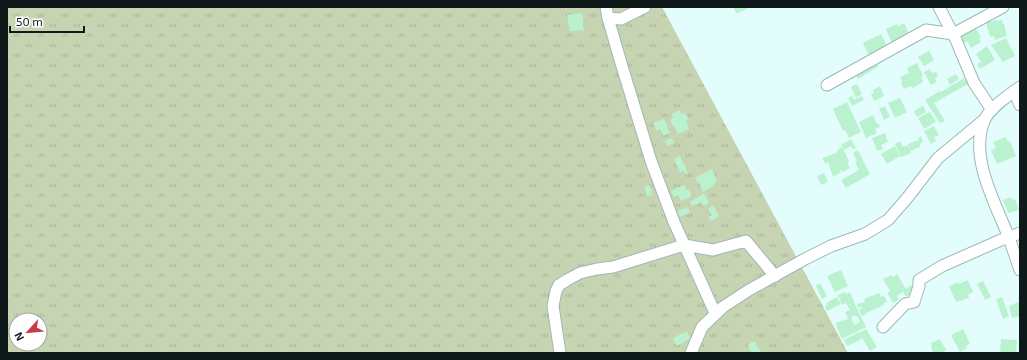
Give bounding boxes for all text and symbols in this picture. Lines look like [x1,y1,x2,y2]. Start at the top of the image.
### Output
scale bar [10,8,84,34]
text: 50 m [16,14,43,28]
north arrow [8,312,48,352]
text: N [11,330,26,343]

